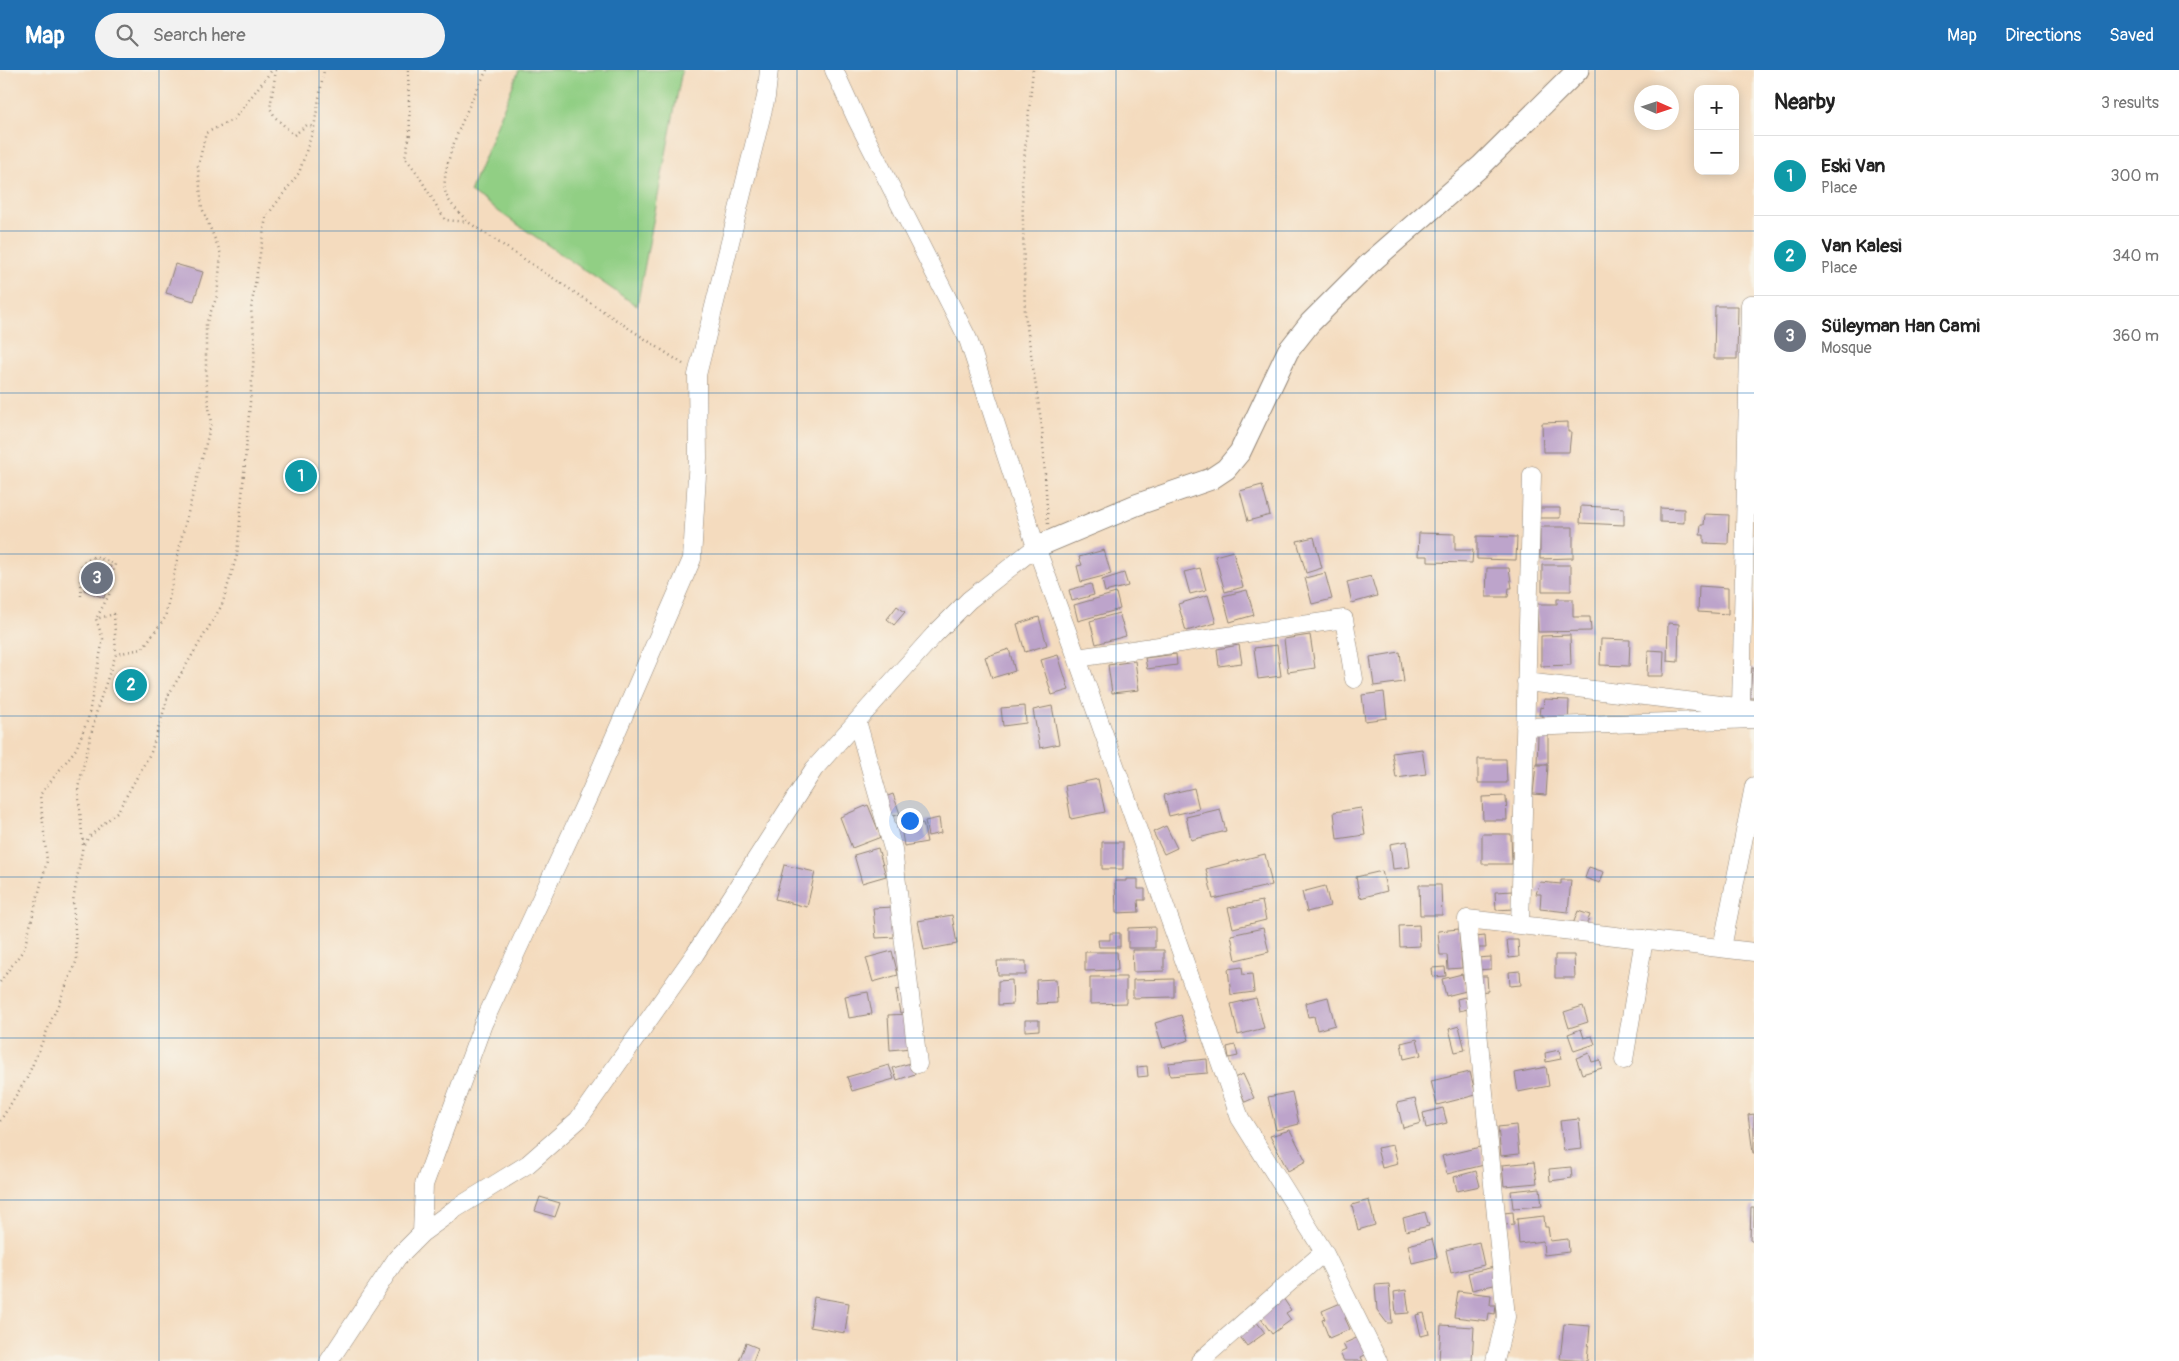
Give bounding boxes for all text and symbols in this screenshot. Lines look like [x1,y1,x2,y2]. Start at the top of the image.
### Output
search box [95,13,445,58]
text: Map [25,21,65,50]
icon: search [113,21,141,49]
text: Search here [153,23,246,47]
text: Map [1947,24,1977,47]
text: Directions [2005,24,2081,47]
text: Saved [2109,24,2154,47]
north arrow [1634,85,1679,130]
map controls [1694,85,1739,175]
button: + [1694,85,1739,130]
text: Nearby [1774,89,1835,116]
text: 3 results [2101,93,2159,113]
button: − [1694,130,1739,175]
text: Eski Van [1821,154,1885,178]
text: 1 [1787,166,1793,186]
text: 300 m [2111,166,2159,186]
text: Place [1821,178,1857,198]
text: Van Kalesi [1821,234,1902,258]
text: 2 [1786,246,1794,266]
text: 340 m [2112,246,2159,266]
text: Place [1821,258,1857,278]
text: Süleyman Han Cami [1821,314,1980,338]
text: 3 [1786,326,1794,346]
text: 360 m [2112,326,2159,346]
text: Mosque [1821,338,1872,358]
pin: 1 [285,457,317,495]
pin: 3 [81,559,113,597]
pin: 2 [115,666,147,704]
your location [897,808,923,834]

